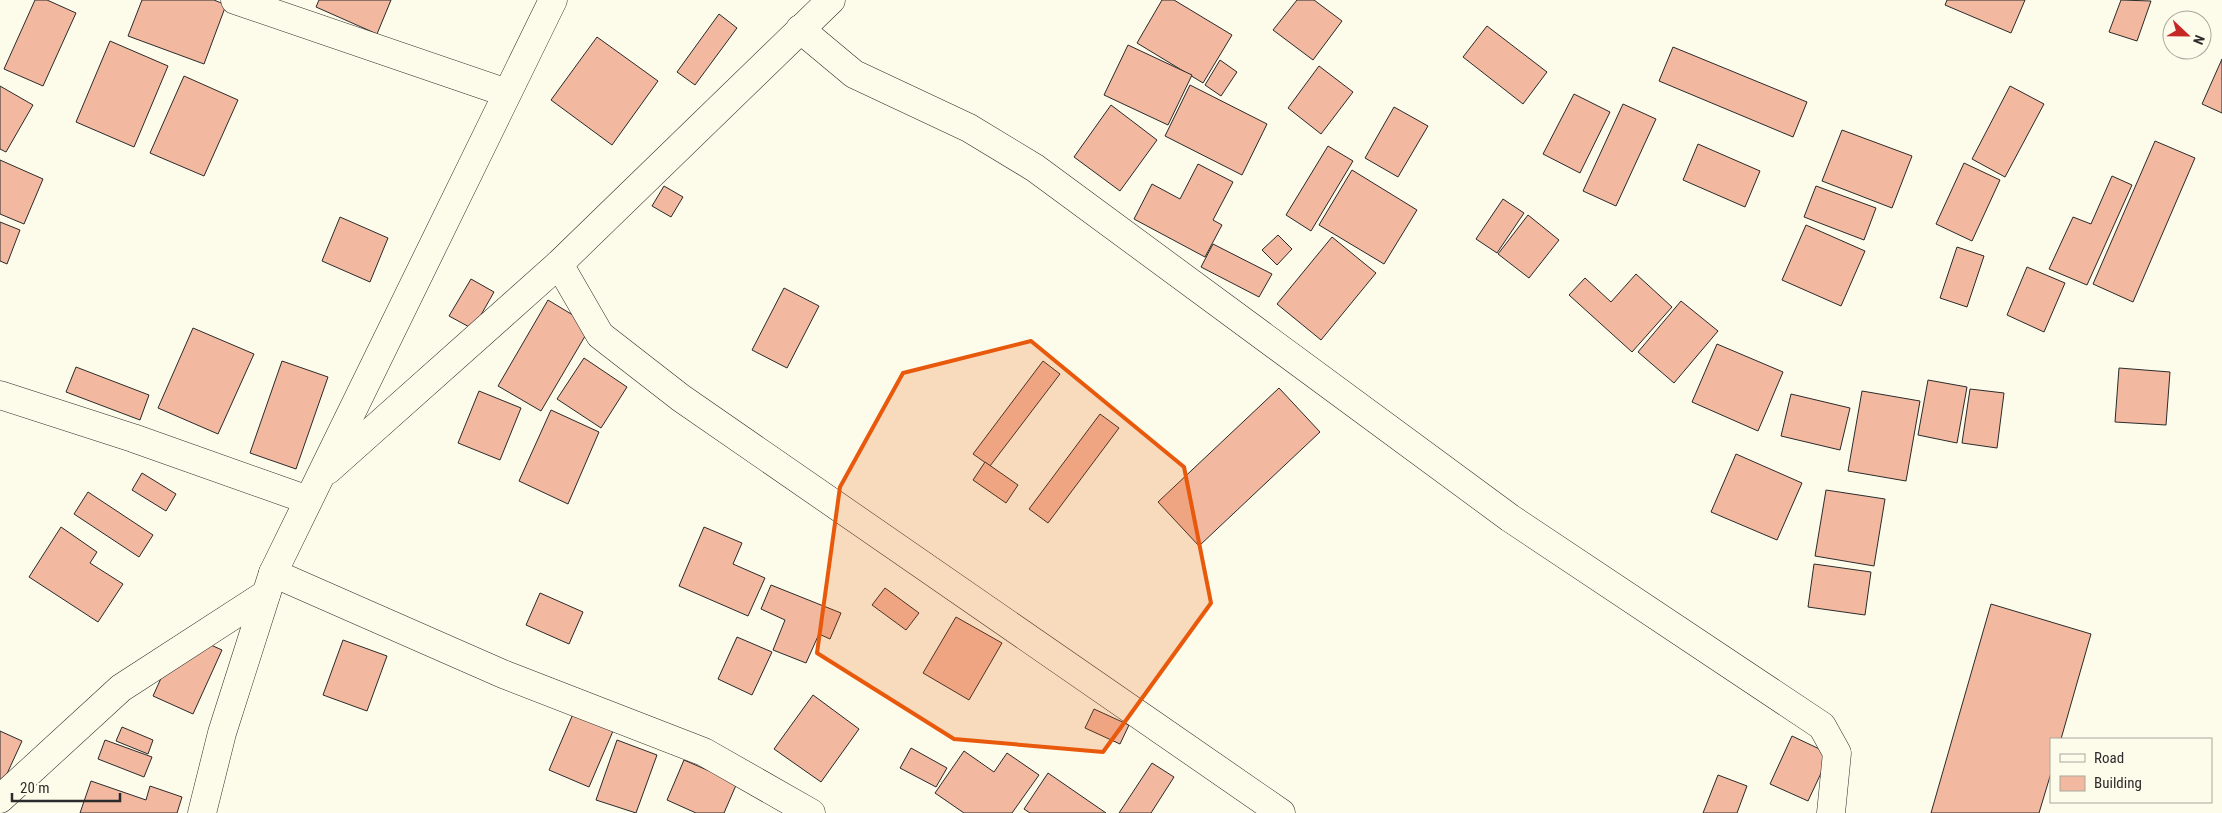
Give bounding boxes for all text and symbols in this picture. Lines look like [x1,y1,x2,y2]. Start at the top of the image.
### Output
north arrow [2162,10,2212,60]
text: N [2190,33,2208,47]
legend [2050,738,2212,803]
text: Road [2094,749,2124,767]
scale bar [12,770,120,802]
text: Building [2094,774,2142,792]
text: 20 m [20,779,50,797]

